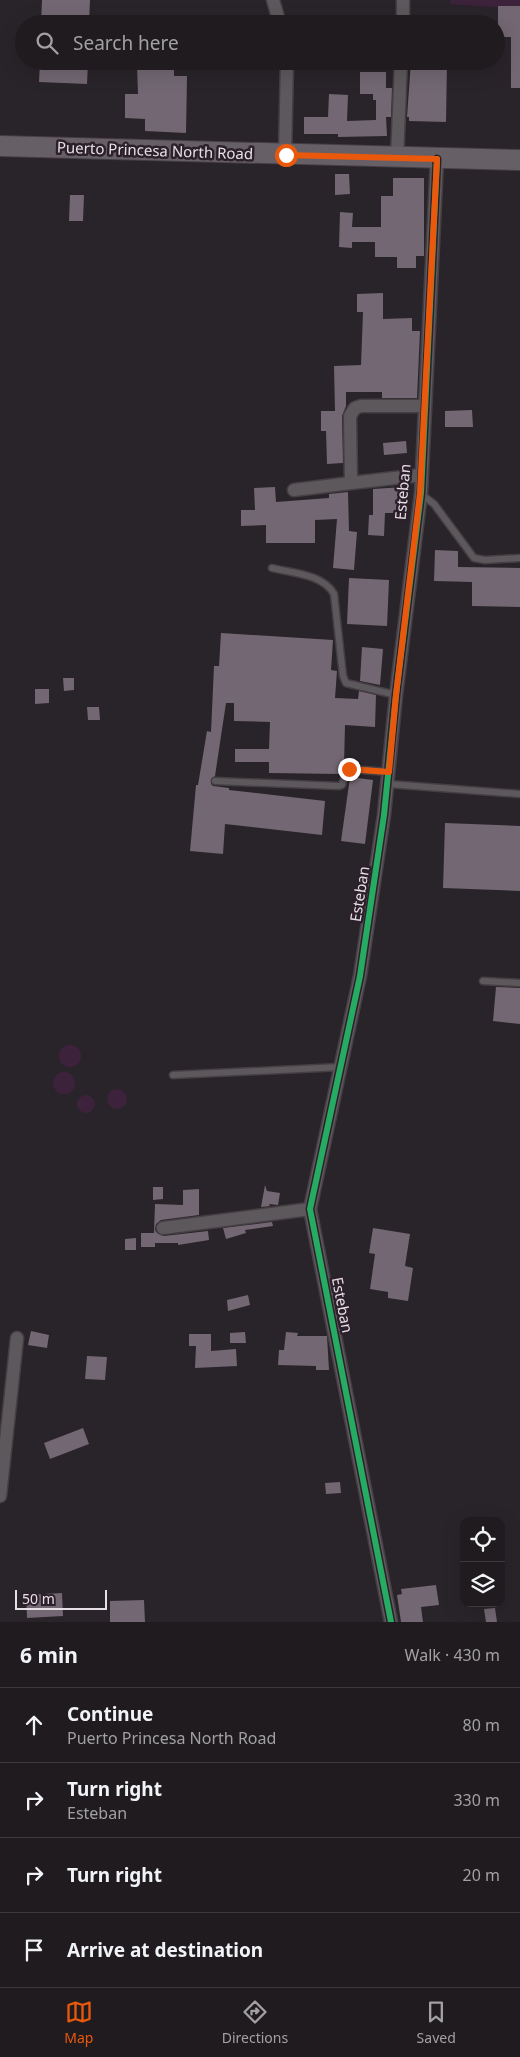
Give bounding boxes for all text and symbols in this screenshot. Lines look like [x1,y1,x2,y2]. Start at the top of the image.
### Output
search box [15,15,505,70]
icon: search [33,29,61,57]
text: Search here [73,30,179,56]
street label: Puerto Princesa North Road [57,137,253,163]
route start [275,144,298,167]
street label: Esteban [390,463,414,521]
route end [338,758,361,781]
street label: Esteban [345,864,373,923]
street label: Esteban [328,1275,358,1334]
map controls [460,1517,505,1607]
button: locate [460,1517,505,1562]
button: layers [460,1562,505,1607]
scale bar [15,1587,108,1610]
text: 50 m [22,1589,55,1608]
text: 6 min [20,1641,78,1669]
text: Walk · 430 m [405,1644,500,1666]
text: Continue [67,1701,153,1727]
icon: ahead [20,1711,48,1739]
text: 80 m [463,1714,500,1736]
text: Puerto Princesa North Road [67,1727,276,1749]
text: Turn right [67,1776,162,1802]
icon: right [20,1786,48,1814]
text: 330 m [453,1789,500,1811]
text: Esteban [67,1802,127,1824]
icon: right [20,1861,48,1889]
text: Turn right [67,1862,162,1888]
text: 20 m [463,1864,500,1886]
icon: arrive [20,1936,48,1964]
text: Arrive at destination [67,1937,263,1963]
tab: Map [64,1998,93,2047]
tab: Directions [222,1998,288,2047]
tab: Saved [417,1998,456,2047]

